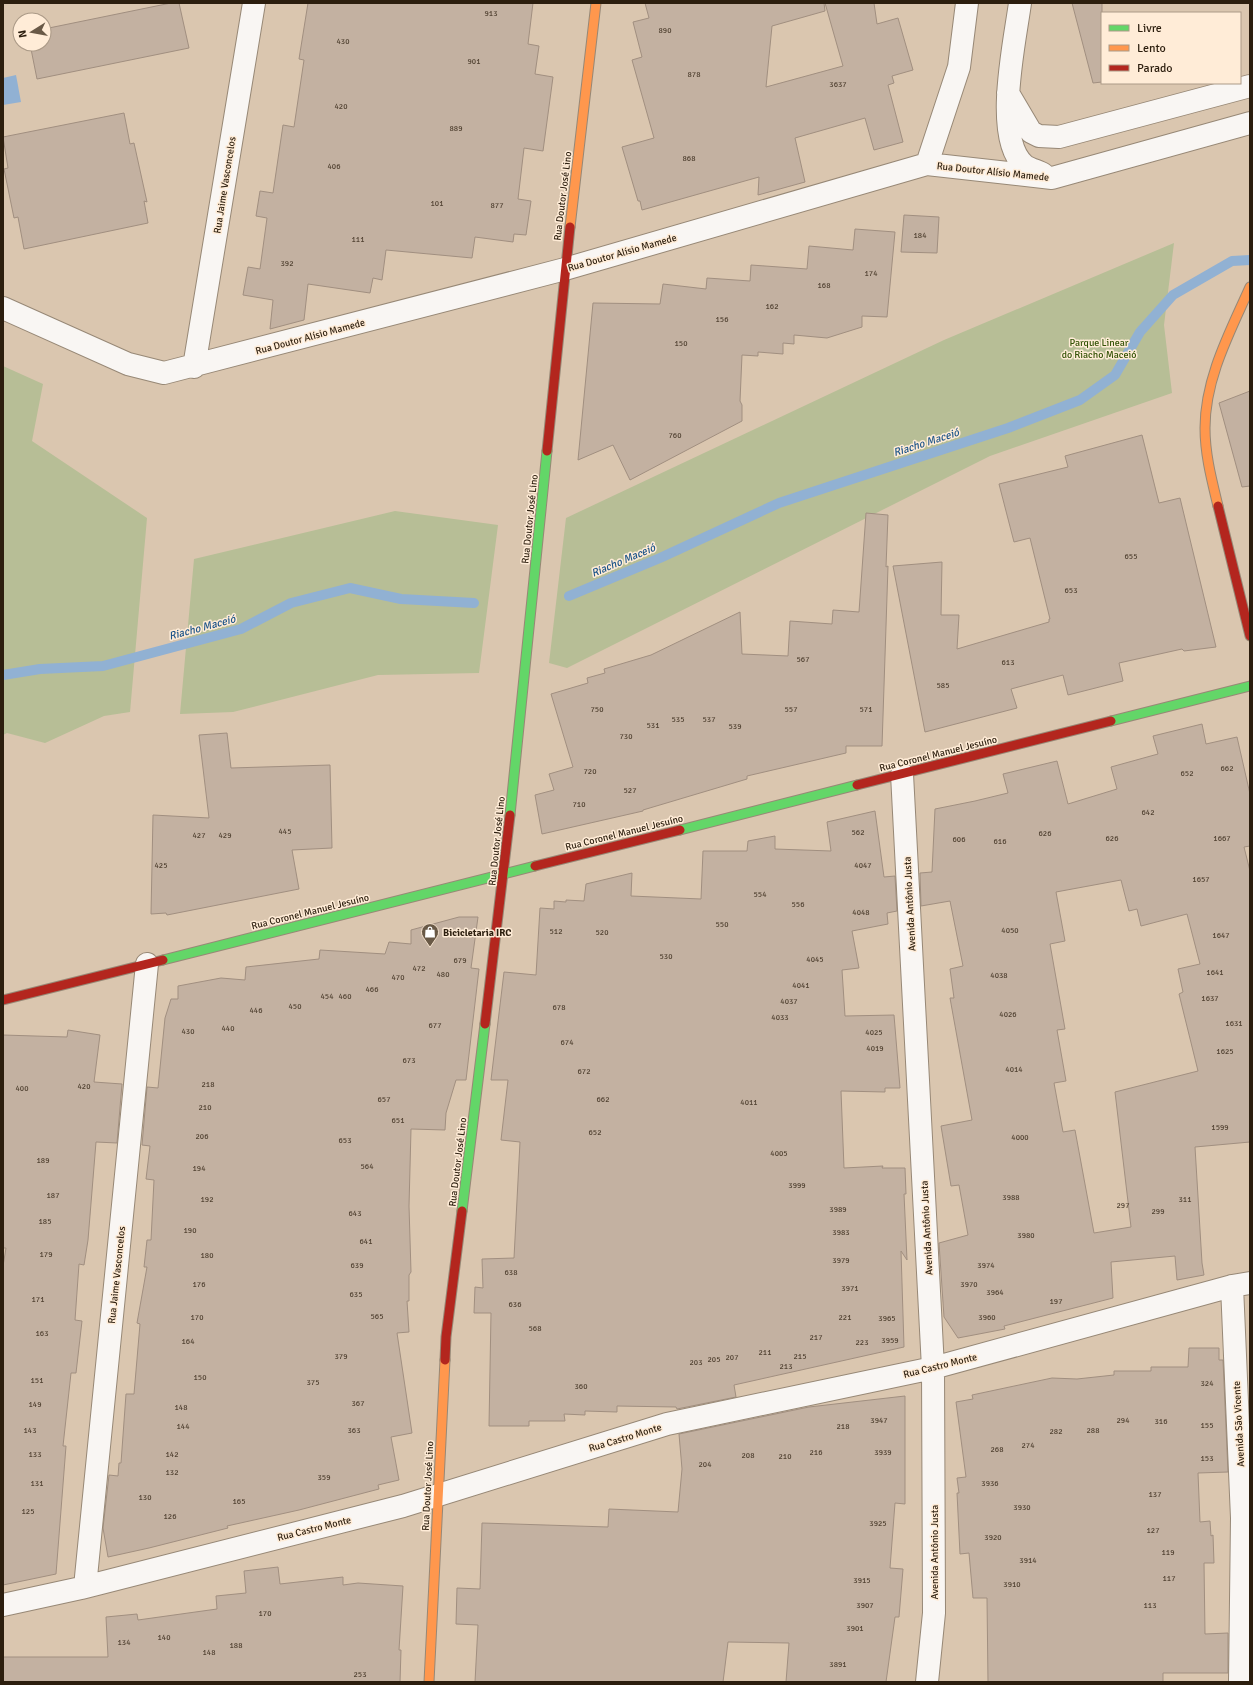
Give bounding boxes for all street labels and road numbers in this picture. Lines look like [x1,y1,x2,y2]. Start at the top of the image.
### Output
street label: Rua Jaime Vasconcelos [211,135,239,234]
street label: Rua Doutor José Lino [552,151,574,241]
street label: Rua Doutor Alísio Mamede [936,160,1050,184]
street label: Rua Doutor Alísio Mamede [566,232,678,274]
street label: Rua Doutor Alísio Mamede [254,317,366,357]
street label: Rua Doutor José Lino [519,474,541,564]
street label: Rua Coronel Manuel Jesuíno [878,734,998,774]
street label: Rua Doutor José Lino [486,796,508,886]
street label: Rua Coronel Manuel Jesuíno [564,813,684,853]
street label: Avenida Antônio Justa [902,856,918,952]
street label: Rua Coronel Manuel Jesuíno [250,892,370,932]
street label: Rua Doutor José Lino [447,1117,469,1207]
street label: Avenida Antônio Justa [919,1180,935,1276]
street label: Rua Jaime Vasconcelos [106,1225,128,1324]
street label: Rua Castro Monte [902,1351,978,1381]
street label: Avenida São Vicente [1231,1381,1247,1467]
street label: Rua Castro Monte [587,1421,663,1455]
street label: Rua Doutor José Lino [420,1441,436,1531]
street label: Avenida Antônio Justa [929,1505,941,1599]
street label: Rua Castro Monte [276,1514,352,1544]

